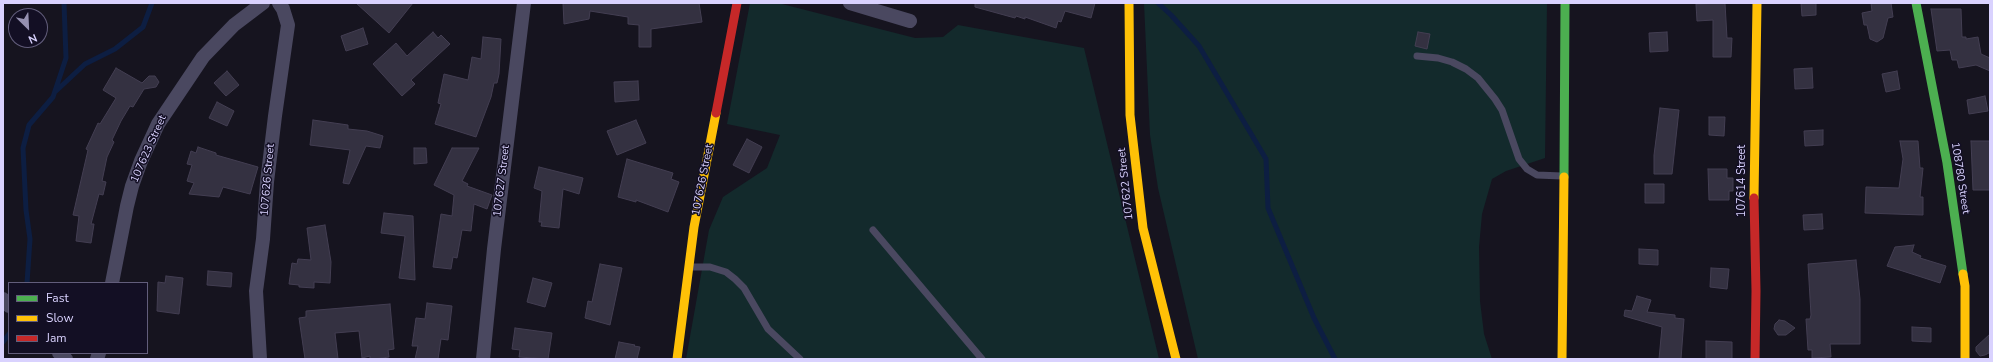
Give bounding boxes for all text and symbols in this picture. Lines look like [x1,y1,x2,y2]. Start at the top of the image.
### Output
north arrow [8,8,48,48]
text: N [26,30,39,47]
street label: 107623 Street [128,113,170,185]
street label: 108780 Street [1948,141,1972,215]
street label: 107626 Street [258,143,278,217]
street label: 107626 Street [690,143,716,217]
street label: 107627 Street [491,144,513,218]
street label: 107614 Street [1735,145,1749,217]
street label: 107622 Street [1116,147,1136,221]
legend [8,282,148,354]
text: Fast [46,290,69,306]
text: Slow [46,310,74,326]
text: Jam [46,330,67,346]

